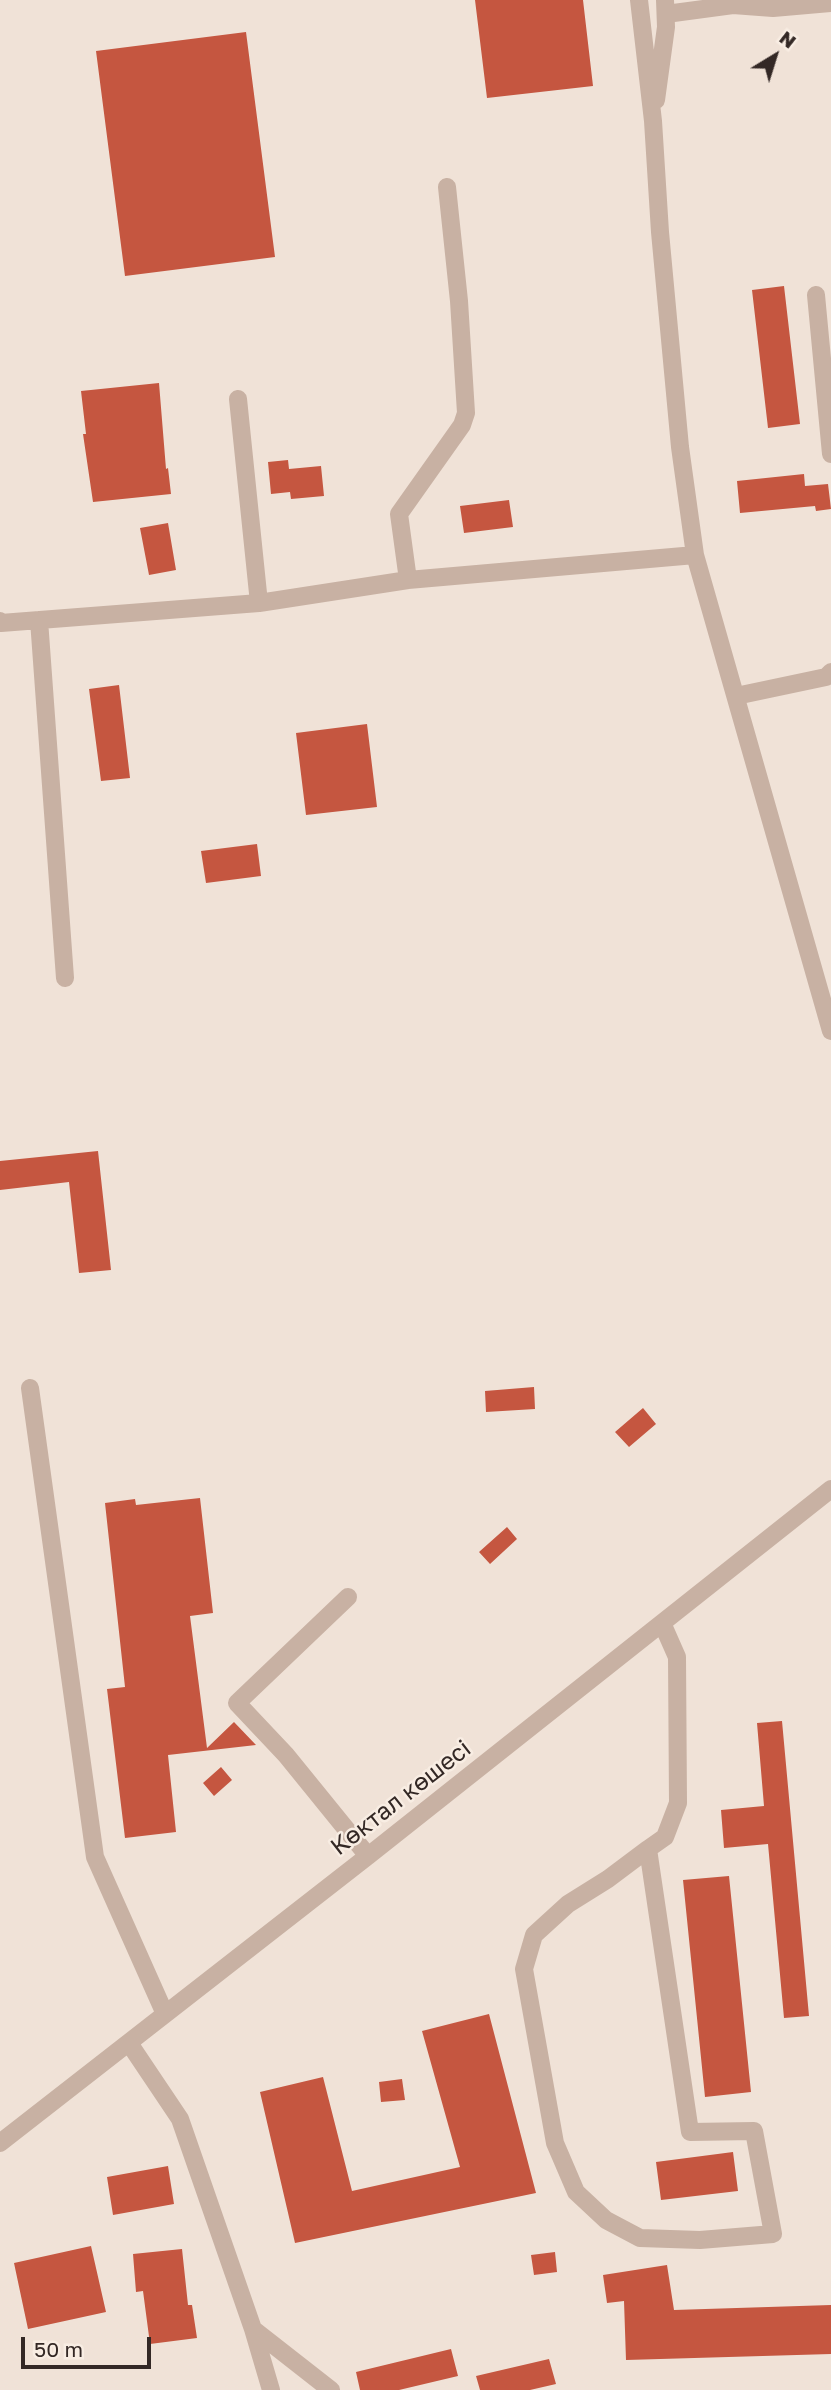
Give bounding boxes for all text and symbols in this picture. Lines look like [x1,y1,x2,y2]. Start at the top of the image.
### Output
north arrow [740,21,810,91]
text: N [775,26,801,53]
street label: Көктал көшесі [325,1734,477,1862]
scale bar [24,2324,154,2368]
text: 50 m [34,2336,83,2362]

